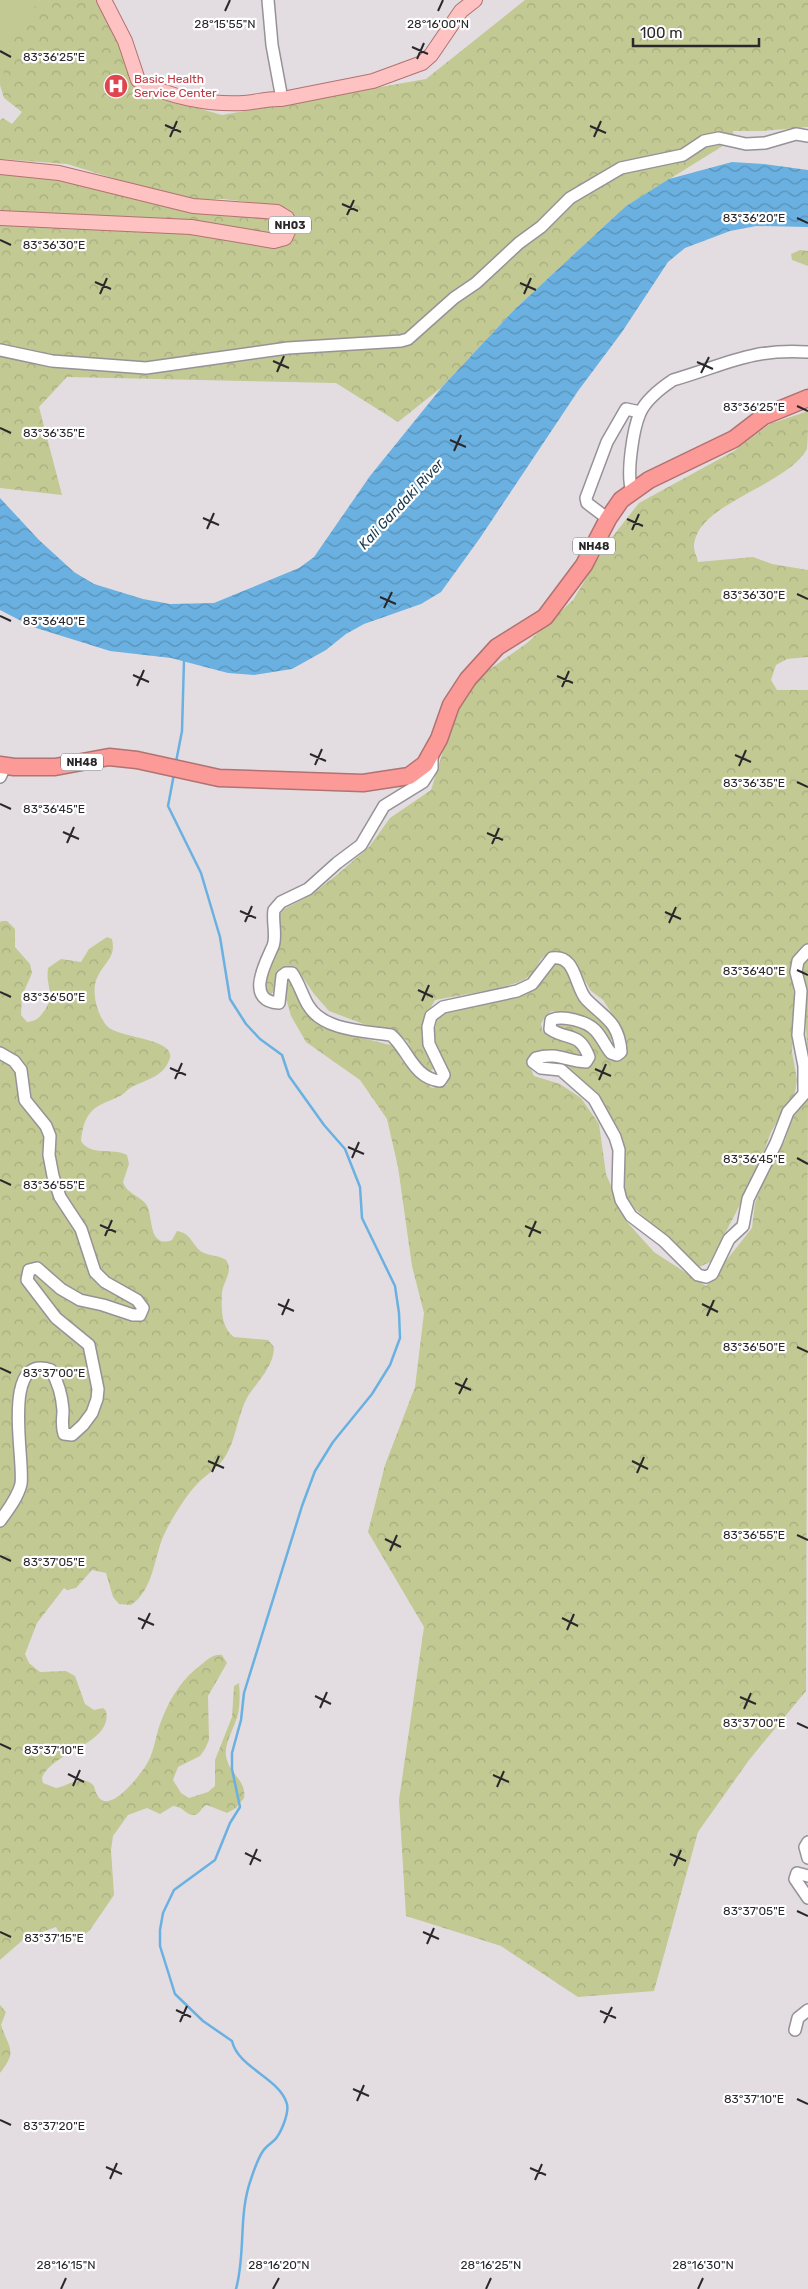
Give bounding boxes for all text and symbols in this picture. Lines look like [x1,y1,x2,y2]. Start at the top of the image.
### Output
scale bar [633,15,759,47]
text: 28°15'55"N [194,17,256,31]
text: 28°16'00"N [407,17,469,31]
text: 100 m [640,24,682,42]
text: 83°36'25"E [23,50,85,64]
place label: Basic Health Service Center [134,72,217,100]
hospital icon: Basic Health Service Center [103,73,129,99]
text: 83°36'20"E [723,211,785,225]
road number: NH03 [269,216,311,234]
text: 83°36'30"E [23,238,85,252]
text: 83°36'25"E [723,400,785,414]
text: 83°36'35"E [23,426,85,440]
water label: Kali Gandaki River [355,455,448,553]
road number: NH48 [573,538,615,554]
text: 83°36'30"E [723,588,785,602]
text: 83°36'40"E [23,614,85,628]
road number: NH48 [61,754,103,770]
text: 83°36'35"E [723,776,785,790]
text: 83°36'45"E [23,802,85,816]
text: 83°36'40"E [723,964,785,978]
text: 83°36'50"E [23,990,85,1004]
text: 83°36'45"E [723,1152,785,1166]
text: 83°36'55"E [23,1178,85,1192]
text: 83°36'50"E [723,1340,785,1354]
text: 83°37'00"E [23,1366,85,1380]
text: 83°36'55"E [723,1528,785,1542]
text: 83°37'05"E [23,1555,85,1569]
text: 83°37'00"E [723,1716,785,1730]
text: 83°37'10"E [24,1743,84,1757]
text: 83°37'05"E [723,1904,785,1918]
text: 83°37'15"E [24,1931,84,1945]
text: 83°37'10"E [724,2092,784,2106]
text: 83°37'20"E [23,2119,85,2133]
text: 28°16'15"N [37,2258,95,2272]
text: 28°16'20"N [248,2258,310,2272]
text: 28°16'25"N [461,2258,521,2272]
text: 28°16'30"N [672,2258,734,2272]

